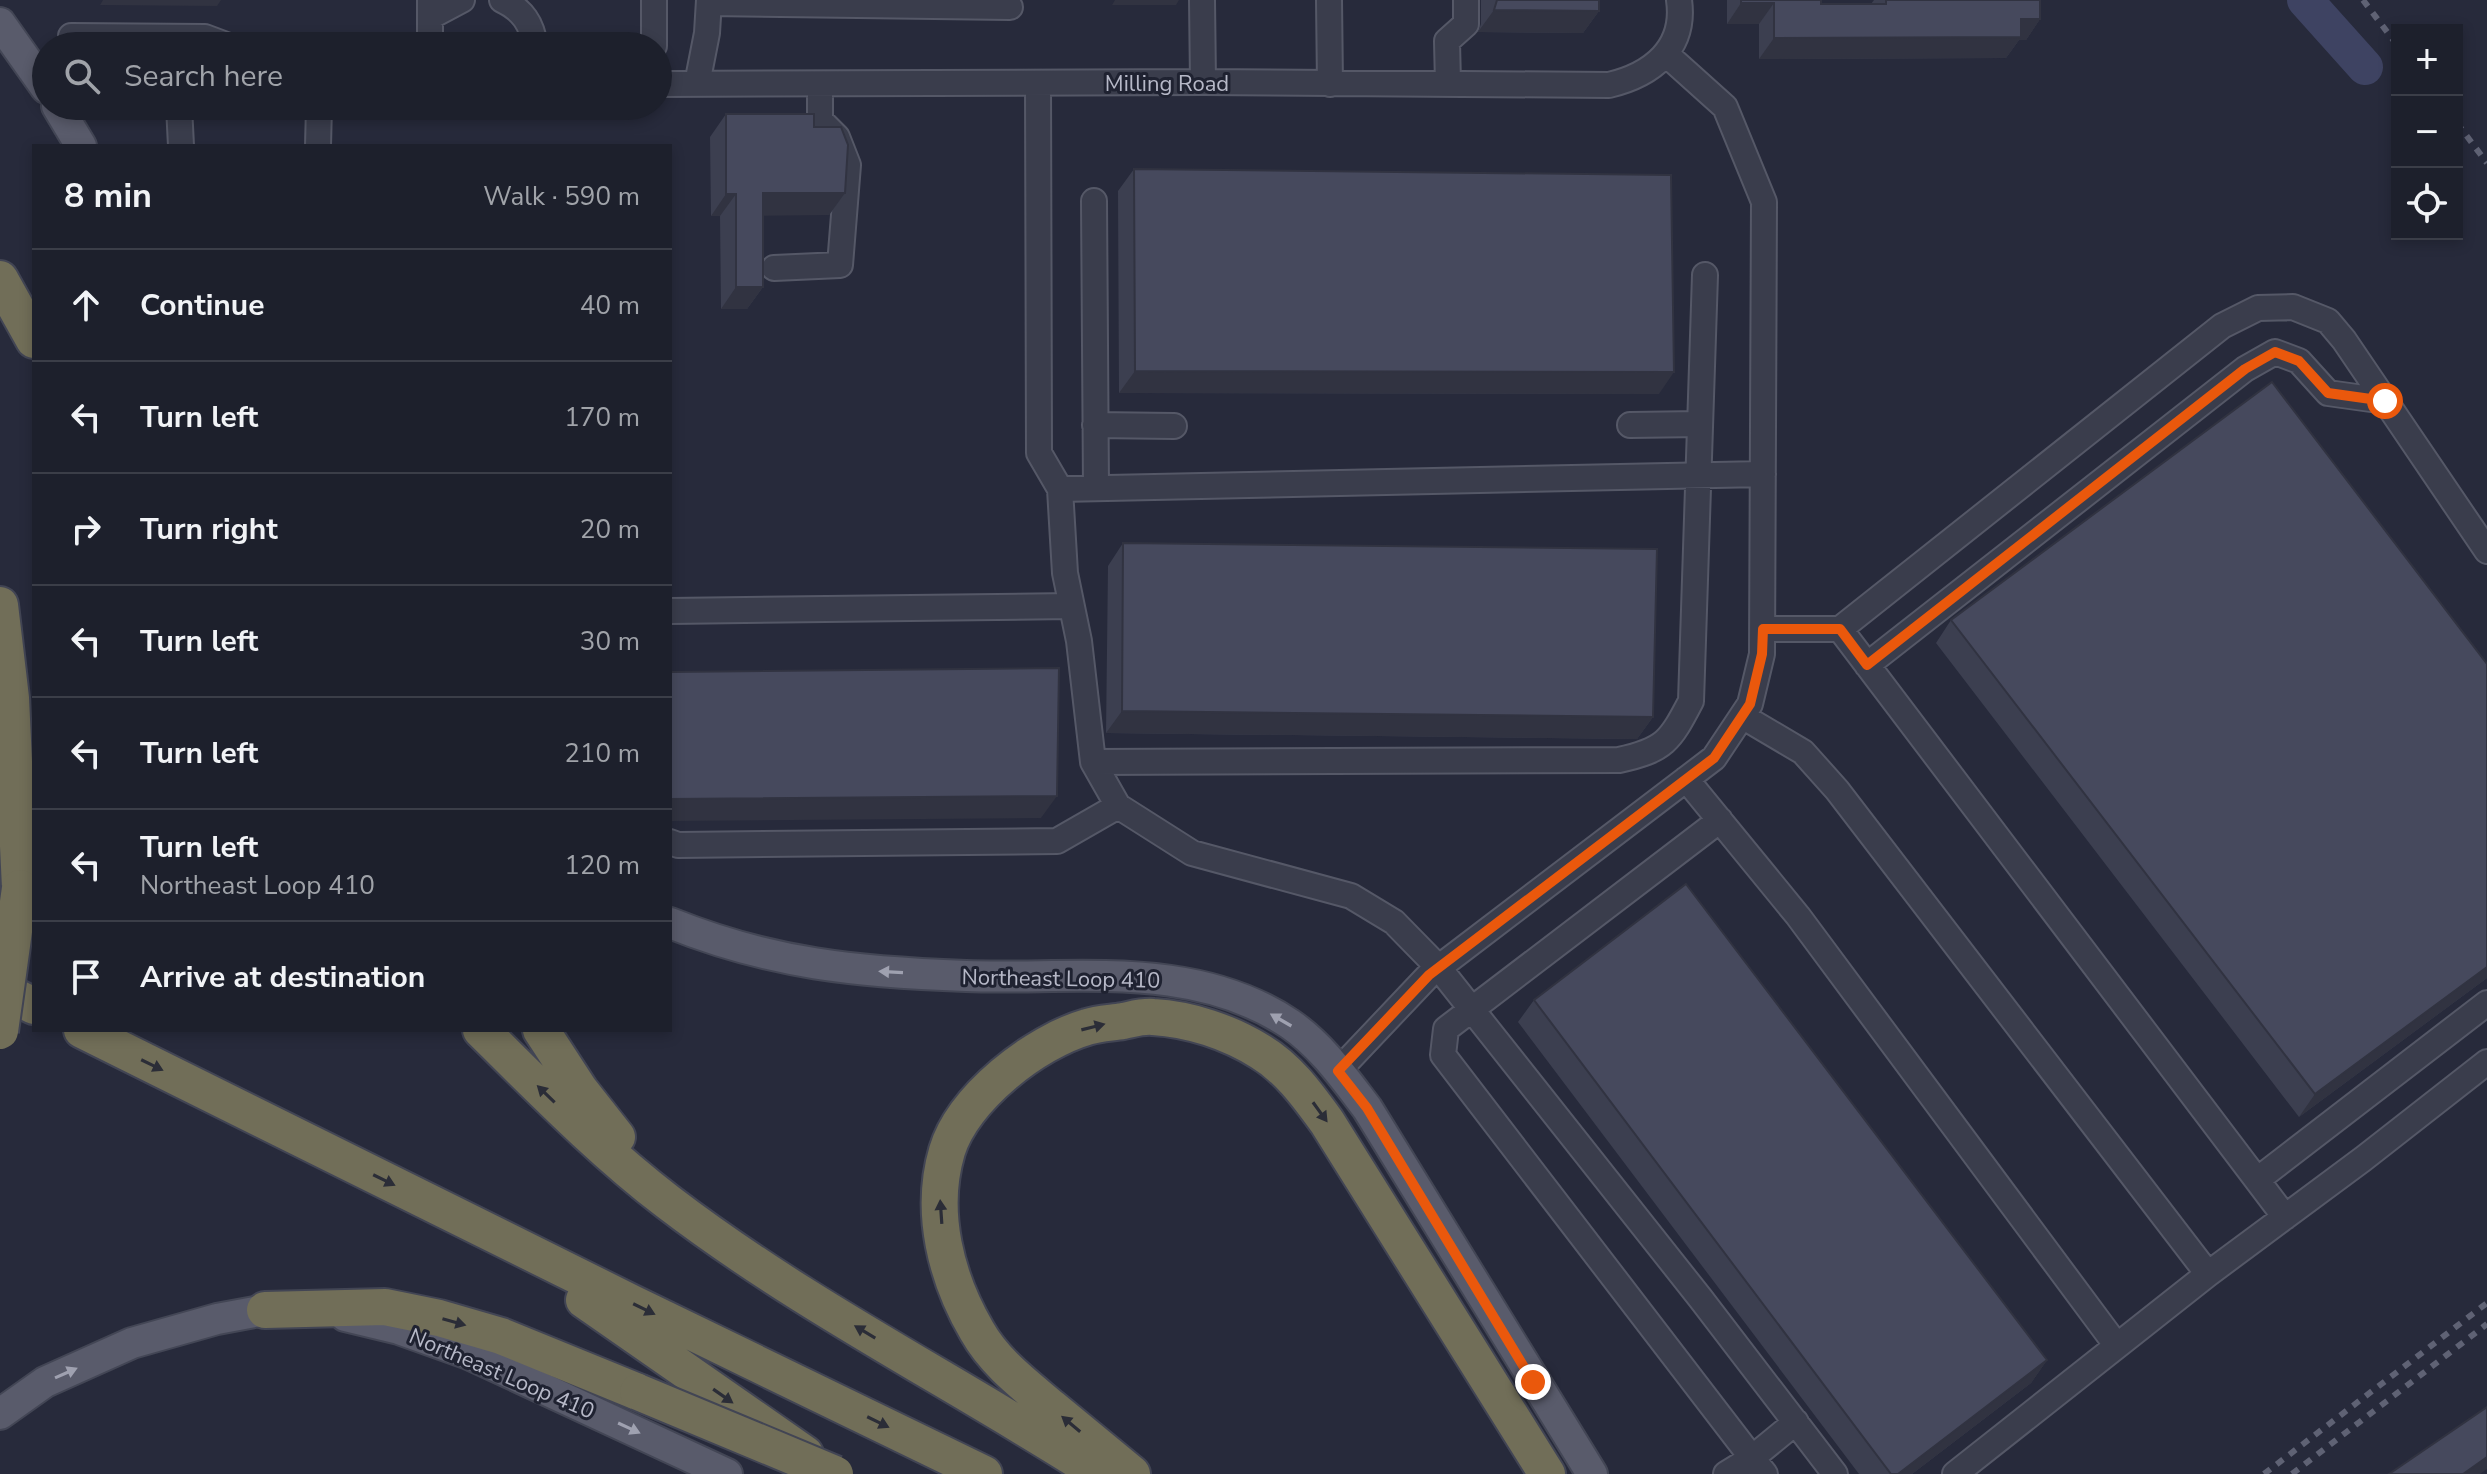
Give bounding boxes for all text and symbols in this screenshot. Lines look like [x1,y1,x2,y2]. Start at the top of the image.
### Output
map controls [2391,24,2463,240]
button: + [2391,24,2463,96]
search box [32,32,672,120]
icon: search [60,54,104,98]
text: Search here [124,56,283,97]
street label: Milling Road [1105,69,1229,99]
button: − [2391,96,2463,168]
button: locate [2391,168,2463,240]
text: 8 min [64,173,152,219]
text: Walk · 590 m [483,179,640,214]
icon: ahead [64,283,108,327]
text: Continue [140,285,265,326]
text: 40 m [580,288,640,323]
route start [2367,383,2403,419]
icon: left [64,395,108,439]
text: Turn left [140,397,258,438]
text: 170 m [564,400,640,435]
icon: right [64,507,108,551]
text: Turn right [140,509,278,550]
text: 20 m [580,512,640,547]
icon: left [64,619,108,663]
text: Turn left [140,621,258,662]
text: 30 m [580,624,640,659]
icon: left [64,731,108,775]
text: Turn left [140,733,258,774]
text: 210 m [564,736,640,771]
text: Turn left [140,827,258,868]
icon: left [64,843,108,887]
text: 120 m [564,848,640,883]
text: Northeast Loop 410 [140,868,375,903]
icon: arrive [64,955,108,999]
text: Arrive at destination [140,957,425,998]
street label: Northeast Loop 410 [961,962,1161,996]
one-way arrow [878,966,903,979]
one-way arrow [1270,1013,1292,1027]
one-way arrow [1081,1020,1106,1032]
one-way arrow [140,1058,163,1071]
one-way arrow [537,1085,556,1104]
one-way arrow [1311,1101,1327,1122]
one-way arrow [373,1173,396,1187]
one-way arrow [934,1199,947,1224]
one-way arrow [632,1302,656,1316]
one-way arrow [442,1316,466,1329]
street label: Northeast Loop 410 [404,1321,599,1427]
one-way arrow [854,1326,876,1340]
route end [1515,1364,1551,1400]
one-way arrow [54,1366,77,1379]
one-way arrow [712,1388,733,1403]
one-way arrow [867,1415,890,1429]
one-way arrow [1062,1416,1082,1433]
one-way arrow [617,1421,641,1435]

